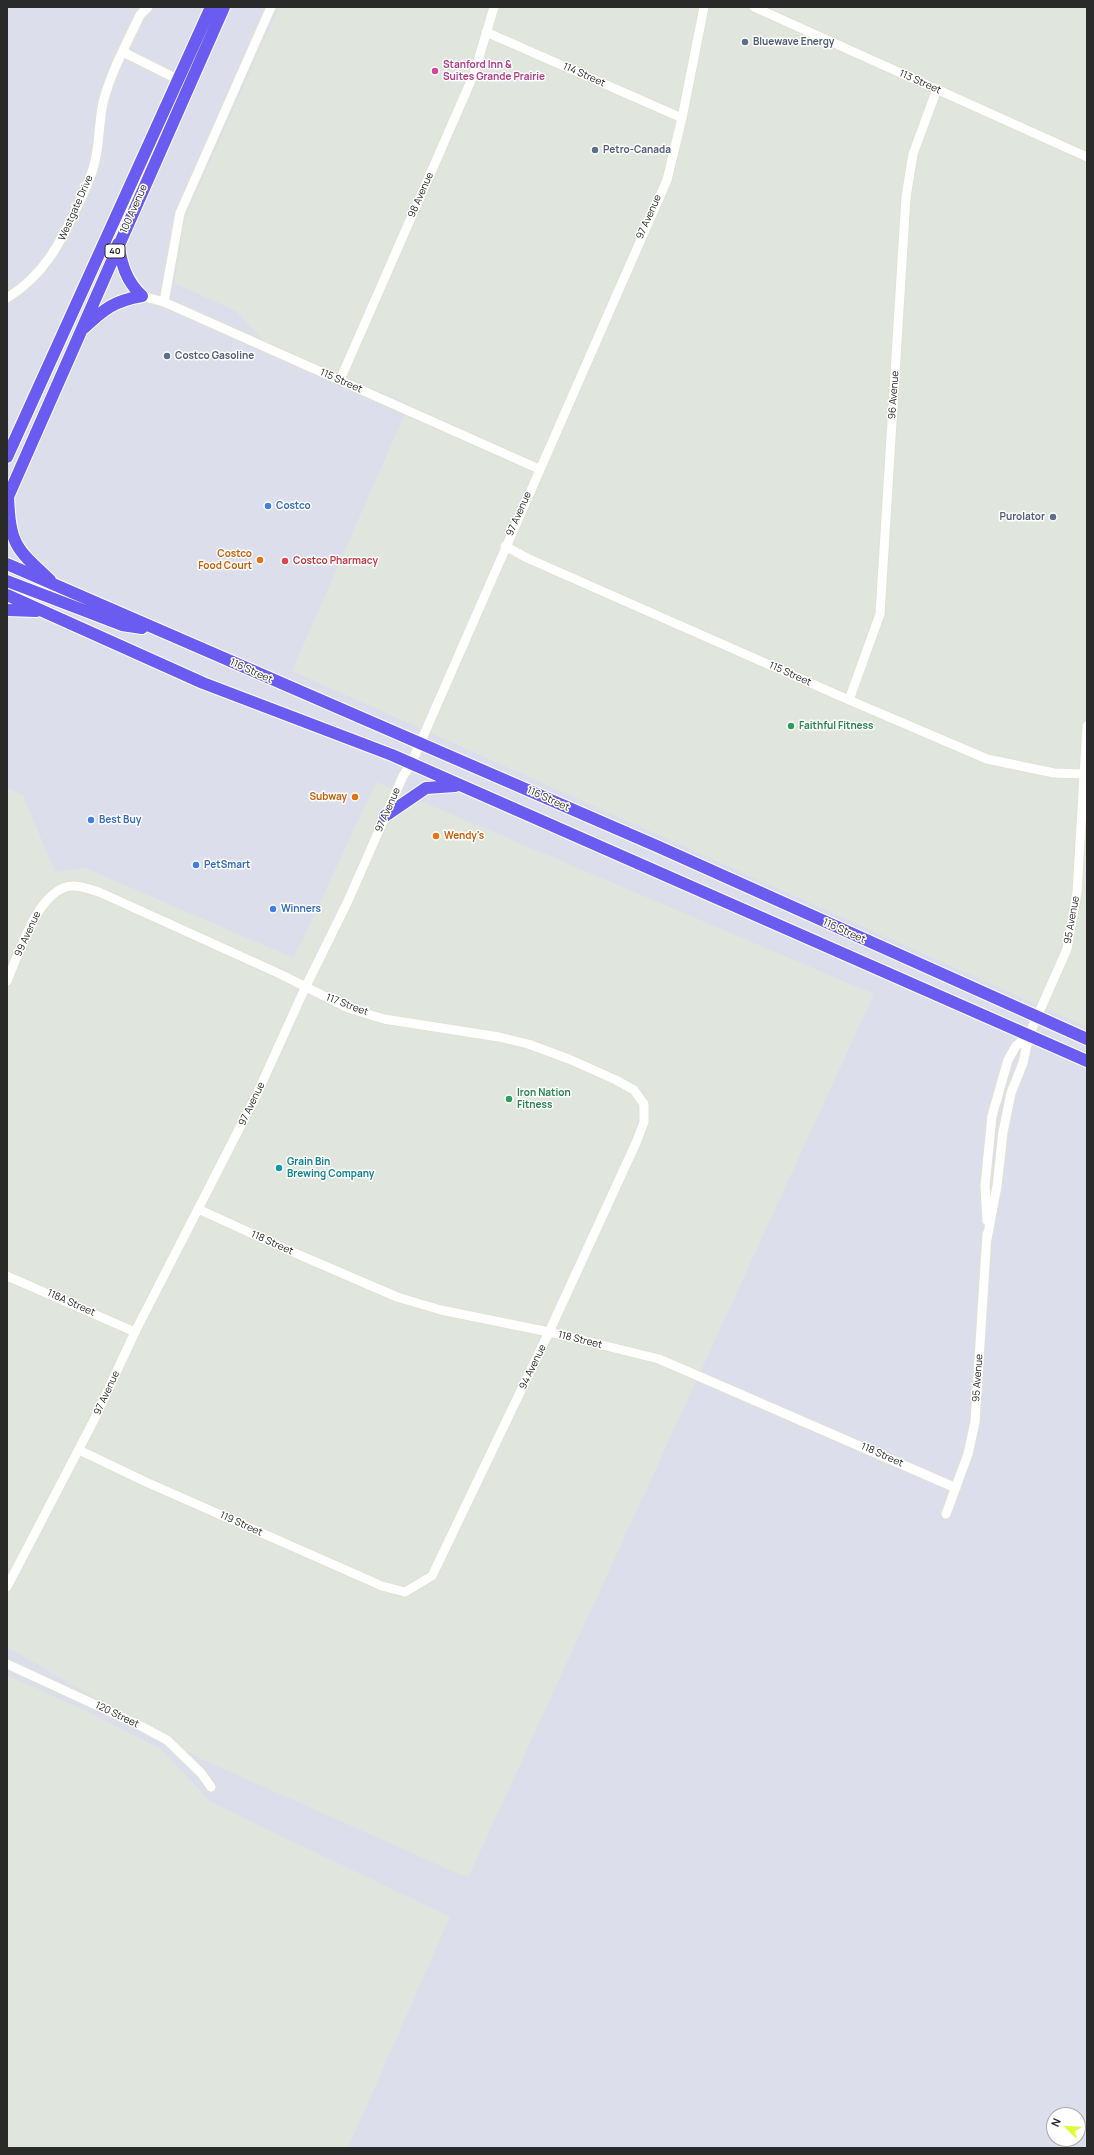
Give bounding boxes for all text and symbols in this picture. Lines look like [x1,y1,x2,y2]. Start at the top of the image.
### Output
place label: Bluewave Energy [753,36,834,48]
marker: Bluewave Energy [740,37,750,47]
place label: Stanford Inn & Suites Grande Prairie [443,59,545,82]
street label: 114 Street [561,60,607,90]
marker: Stanford Inn & Suites Grande Prairie [430,66,440,76]
street label: 113 Street [897,67,943,97]
place label: Petro-Canada [603,144,671,156]
marker: Petro-Canada [590,145,600,155]
street label: 98 Avenue [406,171,436,219]
street label: Westgate Drive [56,173,96,243]
street label: 100 Avenue [118,183,150,235]
street label: 97 Avenue [634,193,664,241]
road number: 40 [105,244,125,258]
place label: Costco Gasoline [175,350,254,362]
marker: Costco Gasoline [162,351,172,361]
street label: 115 Street [318,366,364,396]
street label: 96 Avenue [886,370,902,420]
street label: 97 Avenue [504,490,534,538]
place label: Costco [276,500,311,512]
marker: Costco [263,501,273,511]
place label: Purolator [1000,511,1045,523]
marker: Purolator [1048,512,1058,522]
place label: Costco Food Court [198,548,252,572]
marker: Costco Food Court [255,555,265,565]
place label: Costco Pharmacy [293,555,378,567]
marker: Costco Pharmacy [280,556,290,566]
street label: 116 Street [228,656,274,686]
street label: 115 Street [767,659,813,689]
place label: Faithful Fitness [799,720,873,732]
marker: Faithful Fitness [786,721,796,731]
street label: 116 Street [525,784,571,814]
street label: 97 Avenue [373,786,403,834]
place label: Subway [309,791,347,803]
marker: Subway [350,792,360,802]
place label: Best Buy [99,814,141,826]
marker: Best Buy [86,815,96,825]
place label: Wendy's [444,830,484,842]
marker: Wendy's [431,831,441,841]
place label: PetSmart [204,859,250,871]
marker: PetSmart [191,860,201,870]
street label: 95 Avenue [1062,895,1082,945]
place label: Winners [281,903,321,915]
marker: Winners [268,904,278,914]
street label: 99 Avenue [12,909,44,959]
street label: 116 Street [821,916,867,946]
street label: 117 Street [324,991,370,1019]
street label: 97 Avenue [236,1080,268,1128]
place label: Iron Nation Fitness [517,1087,571,1110]
marker: Iron Nation Fitness [504,1094,514,1104]
place label: Grain Bin Brewing Company [287,1156,374,1180]
marker: Grain Bin Brewing Company [274,1163,284,1173]
street label: 118 Street [249,1228,295,1258]
street label: 118A Street [45,1287,97,1319]
street label: 118 Street [557,1329,603,1351]
street label: 94 Avenue [517,1343,549,1391]
street label: 95 Avenue [970,1354,986,1402]
street label: 97 Avenue [92,1369,122,1417]
street label: 118 Street [859,1440,905,1470]
street label: 119 Street [218,1509,264,1539]
street label: 120 Street [93,1699,141,1731]
north arrow [1046,2107,1086,2147]
text: N [1047,2116,1064,2129]

